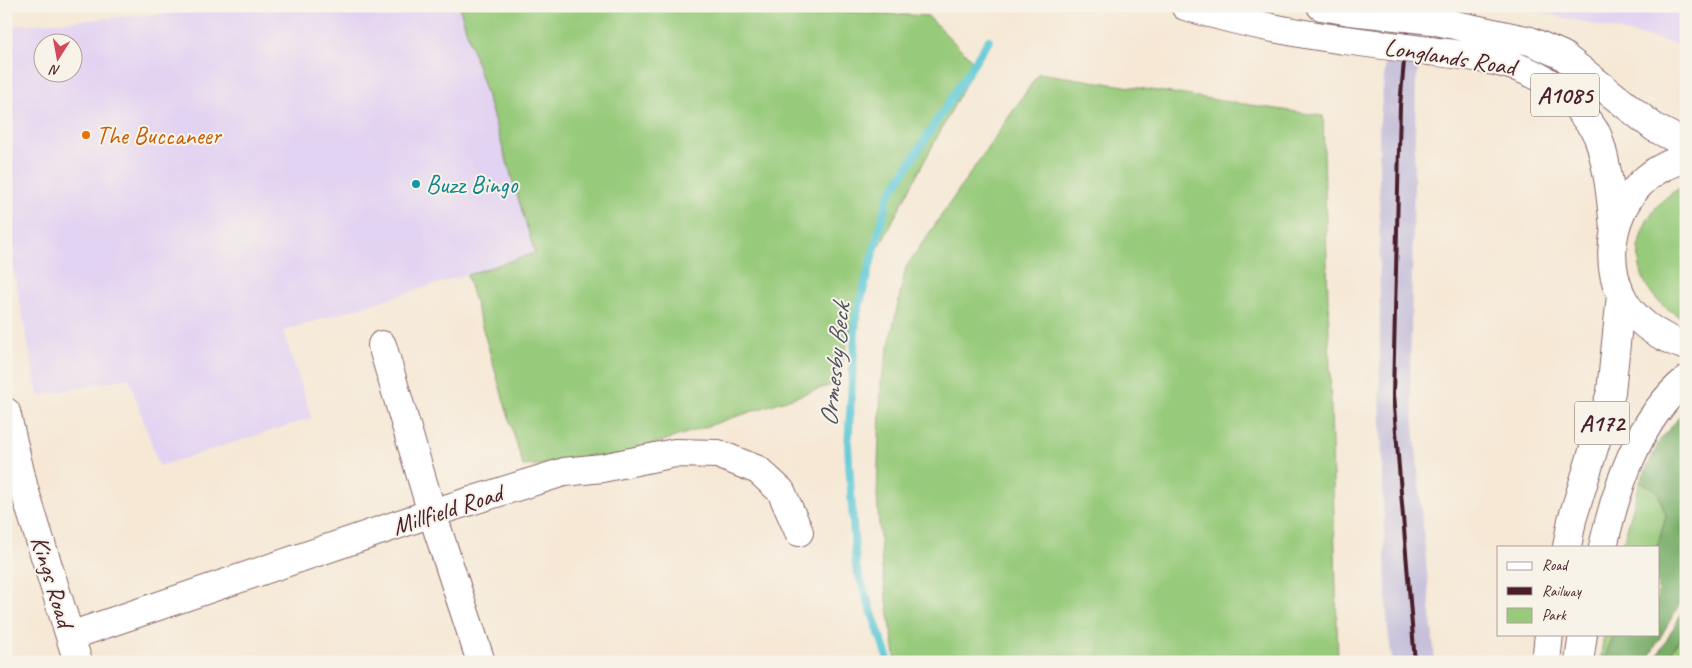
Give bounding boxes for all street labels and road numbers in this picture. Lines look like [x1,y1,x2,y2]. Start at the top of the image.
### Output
street label: Longlands Road [1382,31,1522,84]
road number: A1085 [1531,74,1599,116]
road number: A172 [1574,402,1630,444]
street label: Millfield Road [388,476,510,543]
street label: Kings Road [23,532,82,635]

